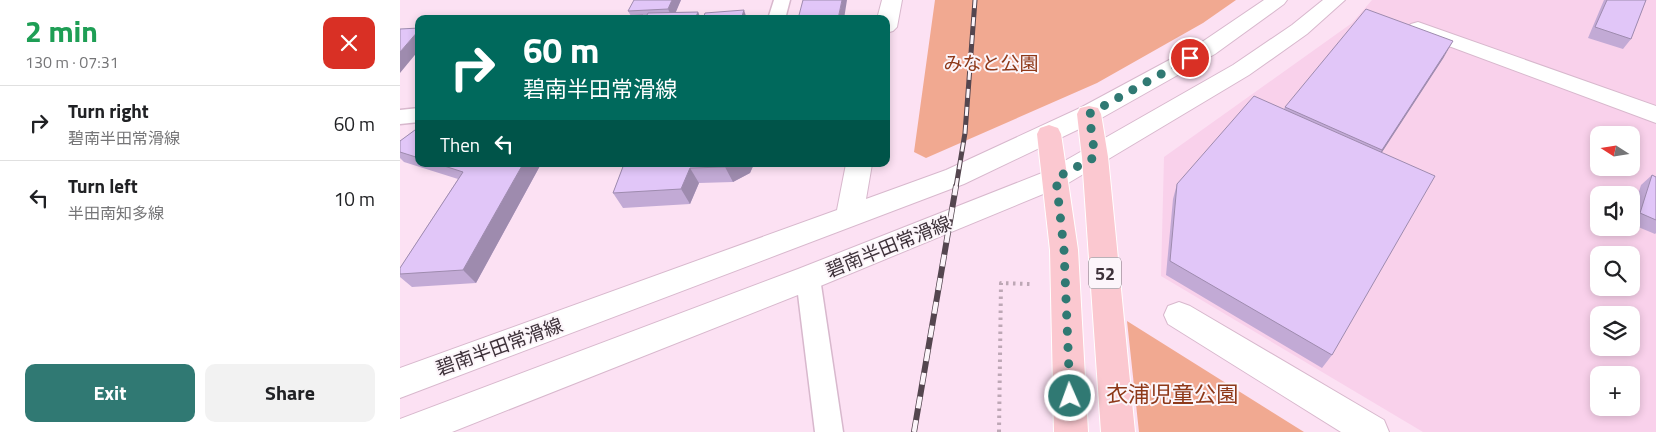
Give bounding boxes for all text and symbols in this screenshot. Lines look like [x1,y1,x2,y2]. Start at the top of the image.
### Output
text: 2 min [25,8,98,54]
button: close [323,17,375,69]
text: 60 m [523,23,599,77]
icon: right [440,35,505,100]
pin [1169,37,1211,79]
icon: arrive [1176,44,1204,72]
park label: みなと公園 [943,48,1039,77]
text: 130 m · 07:31 [25,50,119,74]
text: 碧南半田常滑線 [523,72,677,106]
text: Turn right [68,96,149,125]
icon: right [25,109,53,137]
text: 60 m [334,109,375,138]
text: 碧南半田常滑線 [68,126,180,150]
north arrow [1590,126,1640,176]
map controls [1590,126,1640,416]
text: Then [440,130,480,159]
icon: left [490,130,518,158]
text: Turn left [68,171,138,200]
icon: left [25,184,53,212]
text: 10 m [334,184,375,213]
button: sound [1590,186,1640,236]
text: 半田南知多線 [68,201,164,225]
street label: 碧南半田常滑線 [821,208,955,284]
button: search [1590,246,1640,296]
road number: 52 [1089,258,1121,288]
button: layers [1590,306,1640,356]
street label: 碧南半田常滑線 [432,310,566,382]
button: Exit [25,364,195,422]
button: Share [205,364,375,422]
button: + [1590,366,1640,416]
position arrow [1043,369,1095,421]
park label: 衣浦児童公園 [1106,377,1238,411]

